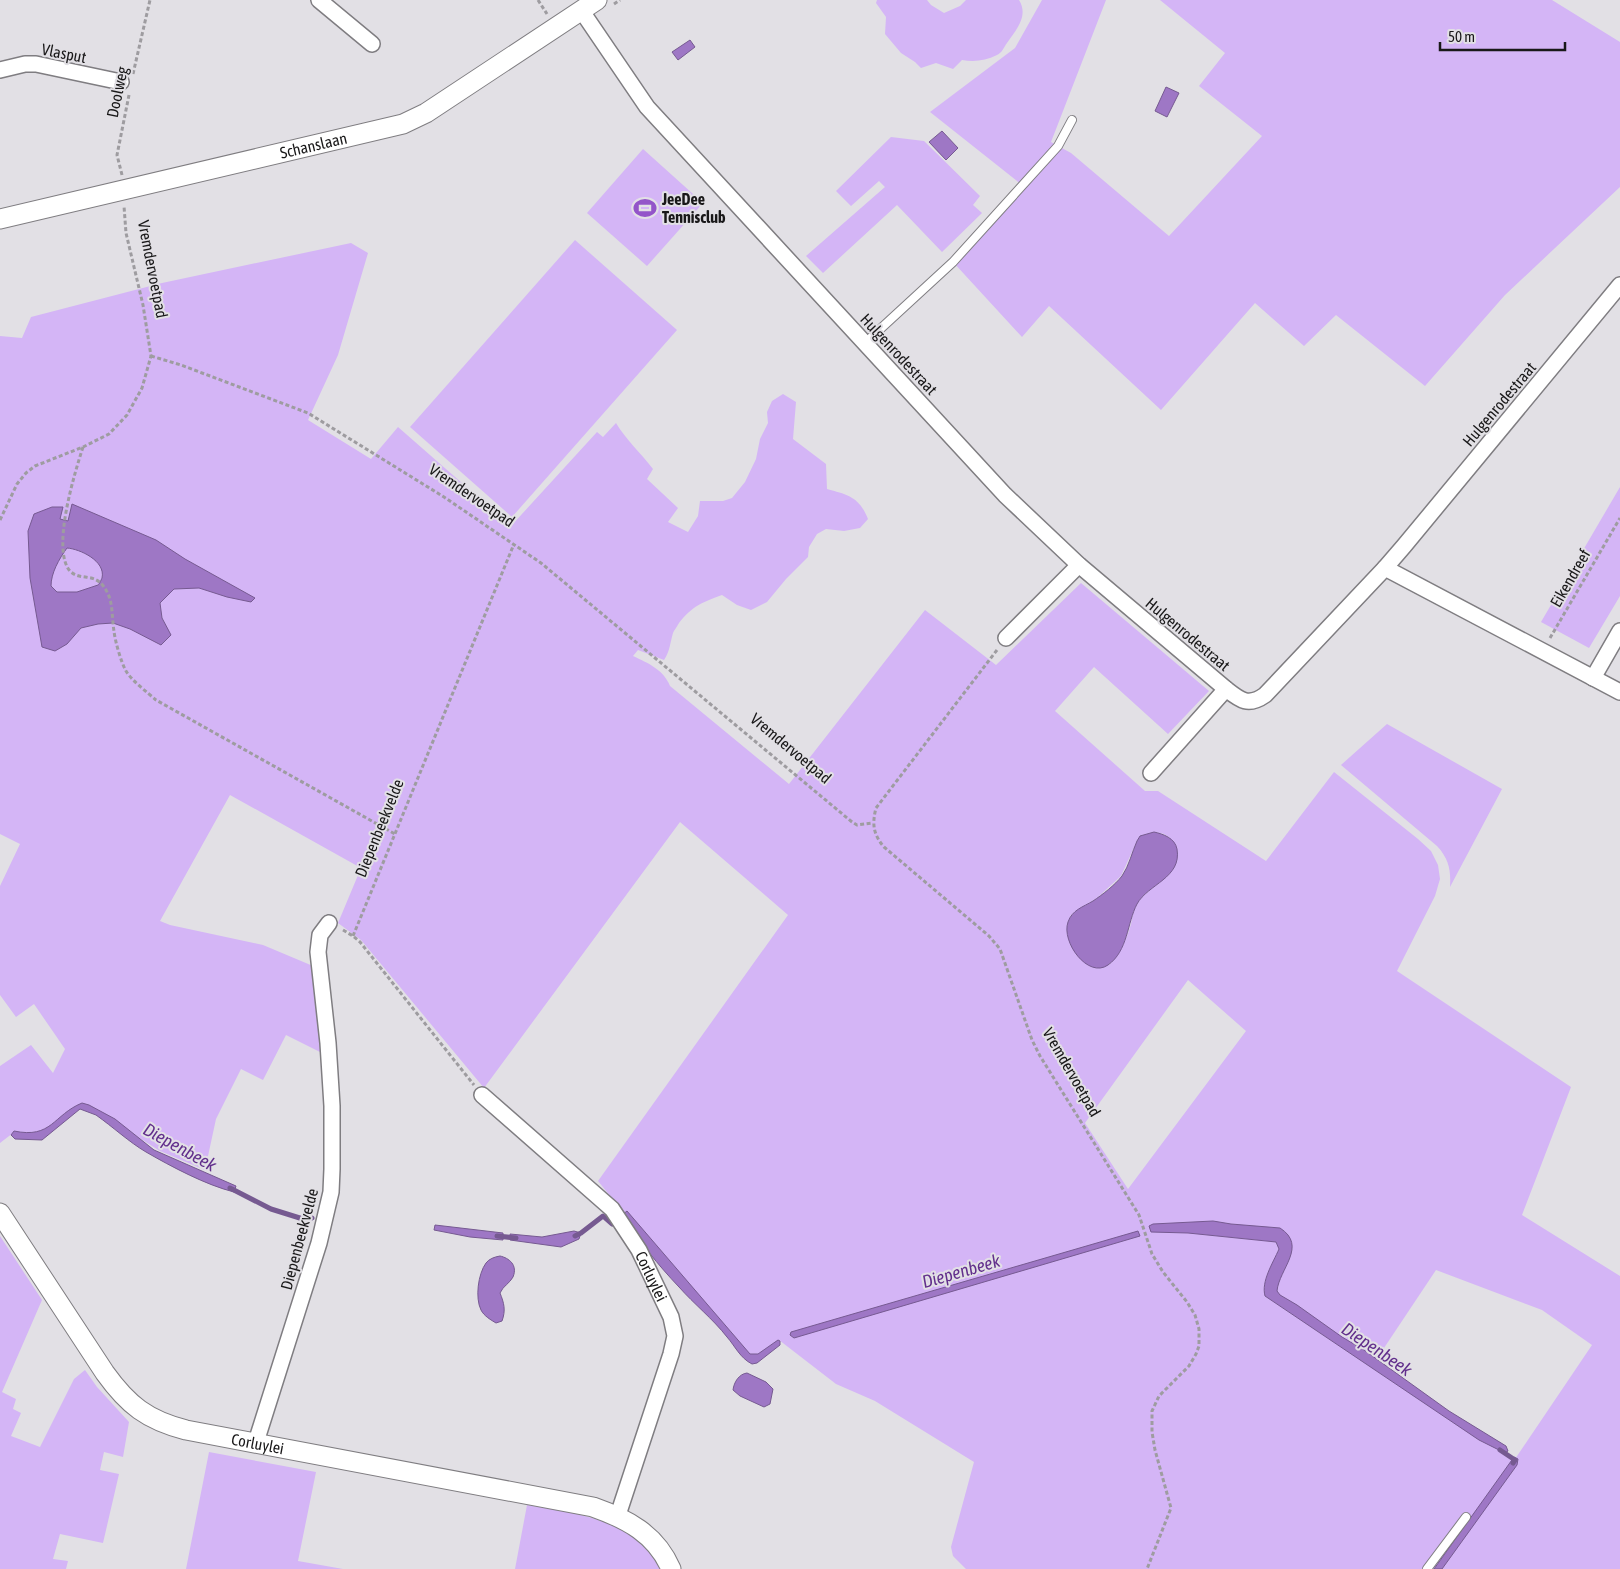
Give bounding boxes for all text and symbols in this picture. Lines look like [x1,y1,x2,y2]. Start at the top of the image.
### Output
scale bar [1440,20,1565,52]
text: 50 m [1448,28,1475,45]
street label: Vlasput [40,40,88,67]
street label: Doolweg [103,65,132,119]
street label: Schanslaan [278,129,349,162]
place label: JeeDee Tennisclub [661,190,726,226]
sports icon: JeeDee Tennisclub [632,195,658,221]
street label: Vremdervoetpad [134,219,171,320]
street label: Hulgenrodestraat [856,310,941,399]
street label: Hulgenrodestraat [1459,358,1540,450]
street label: Vremdervoetpad [425,460,518,531]
street label: Eikendreef [1546,546,1594,610]
street label: Hulgenrodestraat [1142,594,1234,675]
street label: Vremdervoetpad [747,709,835,788]
street label: Diepenbeekvelde [351,776,408,880]
street label: Vremdervoetpad [1038,1024,1105,1120]
water label: Diepenbeek [140,1118,221,1176]
street label: Diepenbeekvelde [277,1186,322,1292]
street label: Corluylei [632,1248,671,1304]
water label: Diepenbeek [920,1250,1004,1292]
water label: Diepenbeek [1338,1318,1417,1381]
street label: Corluylei [230,1430,285,1457]

